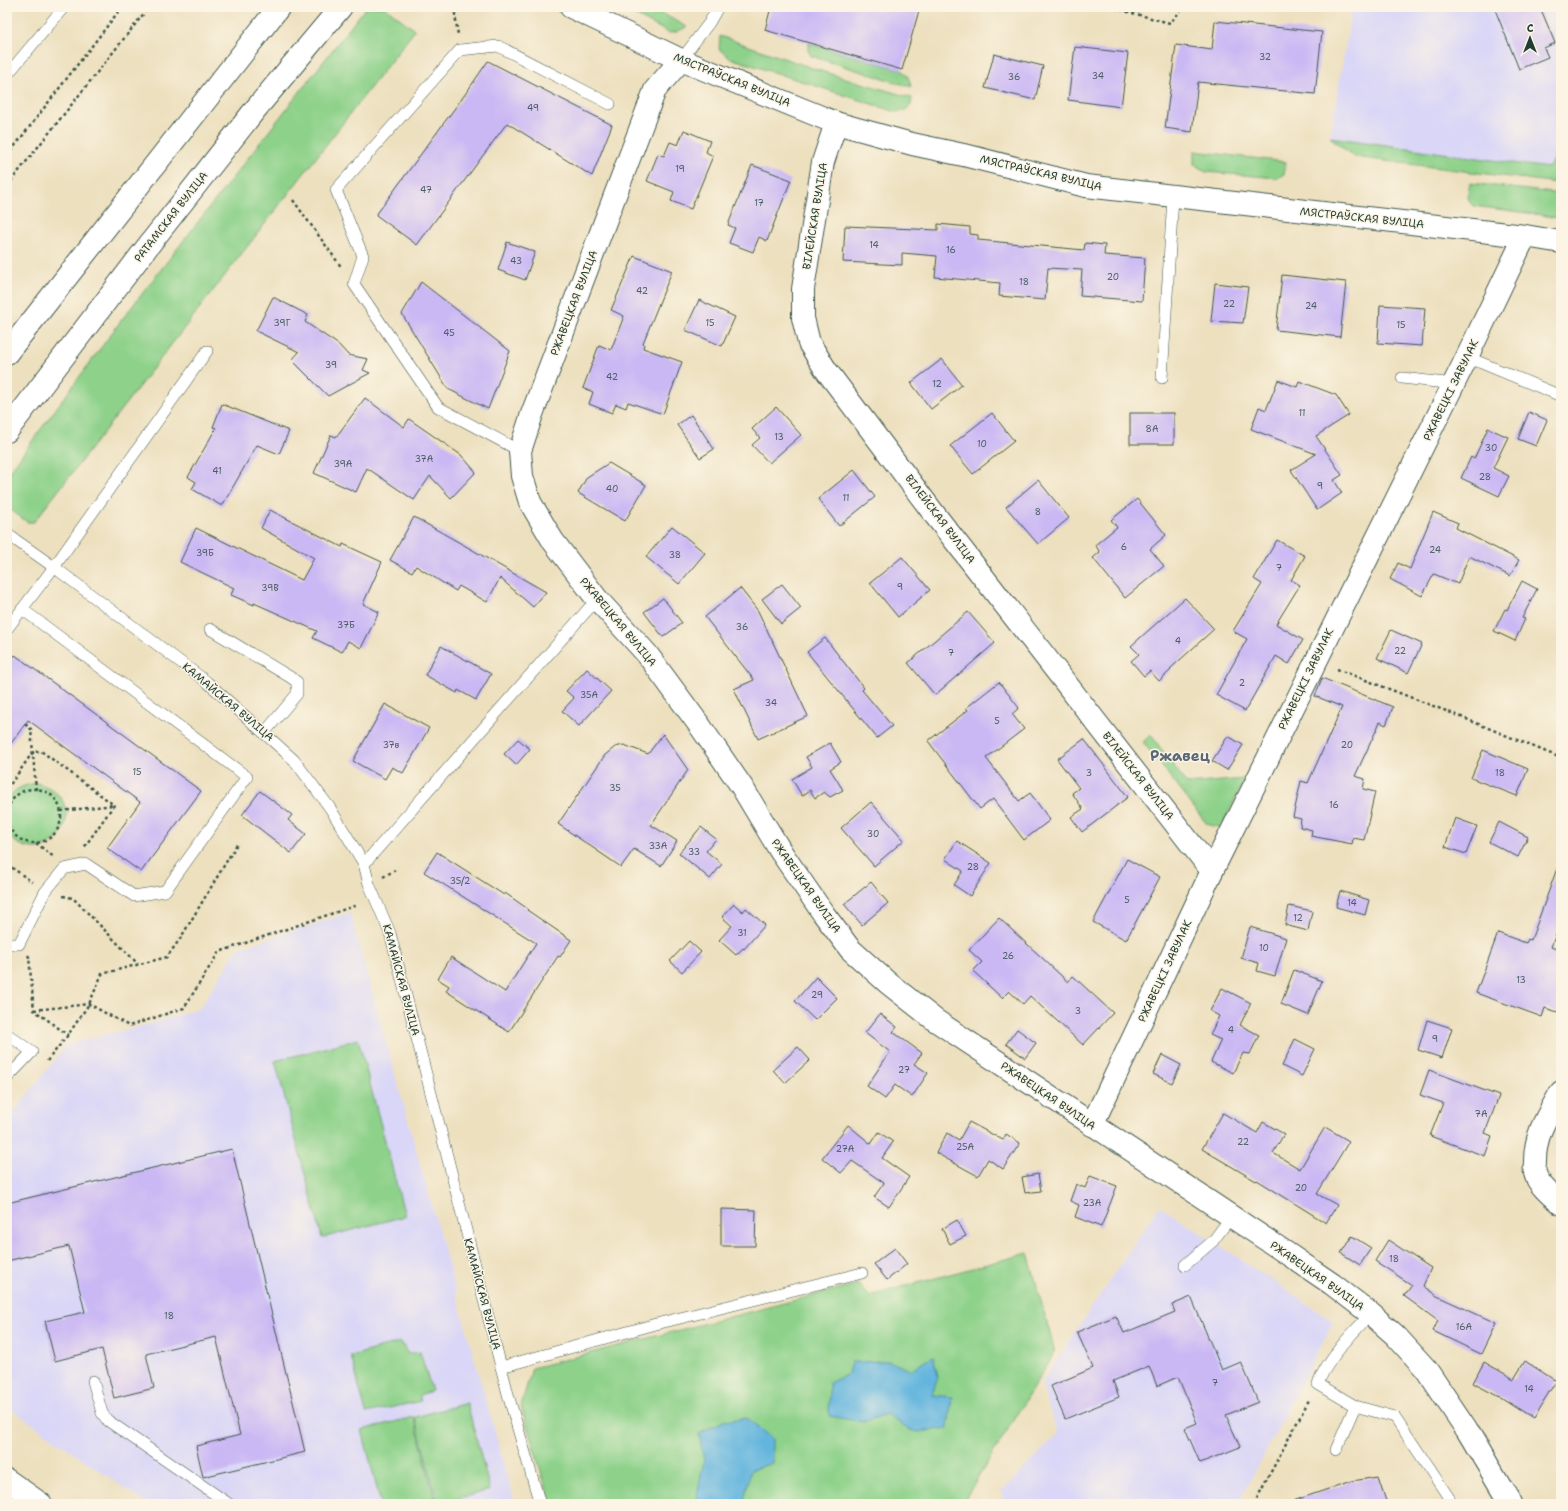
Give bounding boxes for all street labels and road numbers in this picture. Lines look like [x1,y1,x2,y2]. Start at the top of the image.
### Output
street label: МЯСТРАЎСКАЯ ВУЛІЦА [671,49,793,110]
street label: МЯСТРАЎСКАЯ ВУЛІЦА [978,151,1104,194]
street label: ВІЛЕЙСКАЯ ВУЛІЦА [798,161,831,271]
street label: РАТАМСКАЯ ВУЛІЦА [131,168,211,266]
street label: МЯСТРАЎСКАЯ ВУЛІЦА [1299,203,1425,232]
street label: РЖАВЕЦКАЯ ВУЛІЦА [547,248,601,358]
street label: РЖАВЕЦКІ ЗАВУЛАК [1420,337,1482,443]
street label: ВІЛЕЙСКАЯ ВУЛІЦА [901,471,979,567]
street label: РЖАВЕЦКАЯ ВУЛІЦА [576,574,660,670]
street label: РЖАВЕЦКІ ЗАВУЛАК [1275,626,1337,732]
street label: КАМАЙСКАЯ ВУЛІЦА [179,658,278,745]
street label: ВІЛЕЙСКАЯ ВУЛІЦА [1099,728,1178,823]
street label: РЖАВЕЦКАЯ ВУЛІЦА [768,836,844,936]
street label: РЖАВЕЦКІ ЗАВУЛАК [1135,917,1195,1025]
street label: КАМАЙСКАЯ ВУЛІЦА [379,922,424,1038]
street label: РЖАВЕЦКАЯ ВУЛІЦА [997,1058,1099,1134]
street label: КАМАЙСКАЯ ВУЛІЦА [460,1236,505,1352]
street label: РЖАВЕЦКАЯ ВУЛІЦА [1267,1238,1367,1314]

